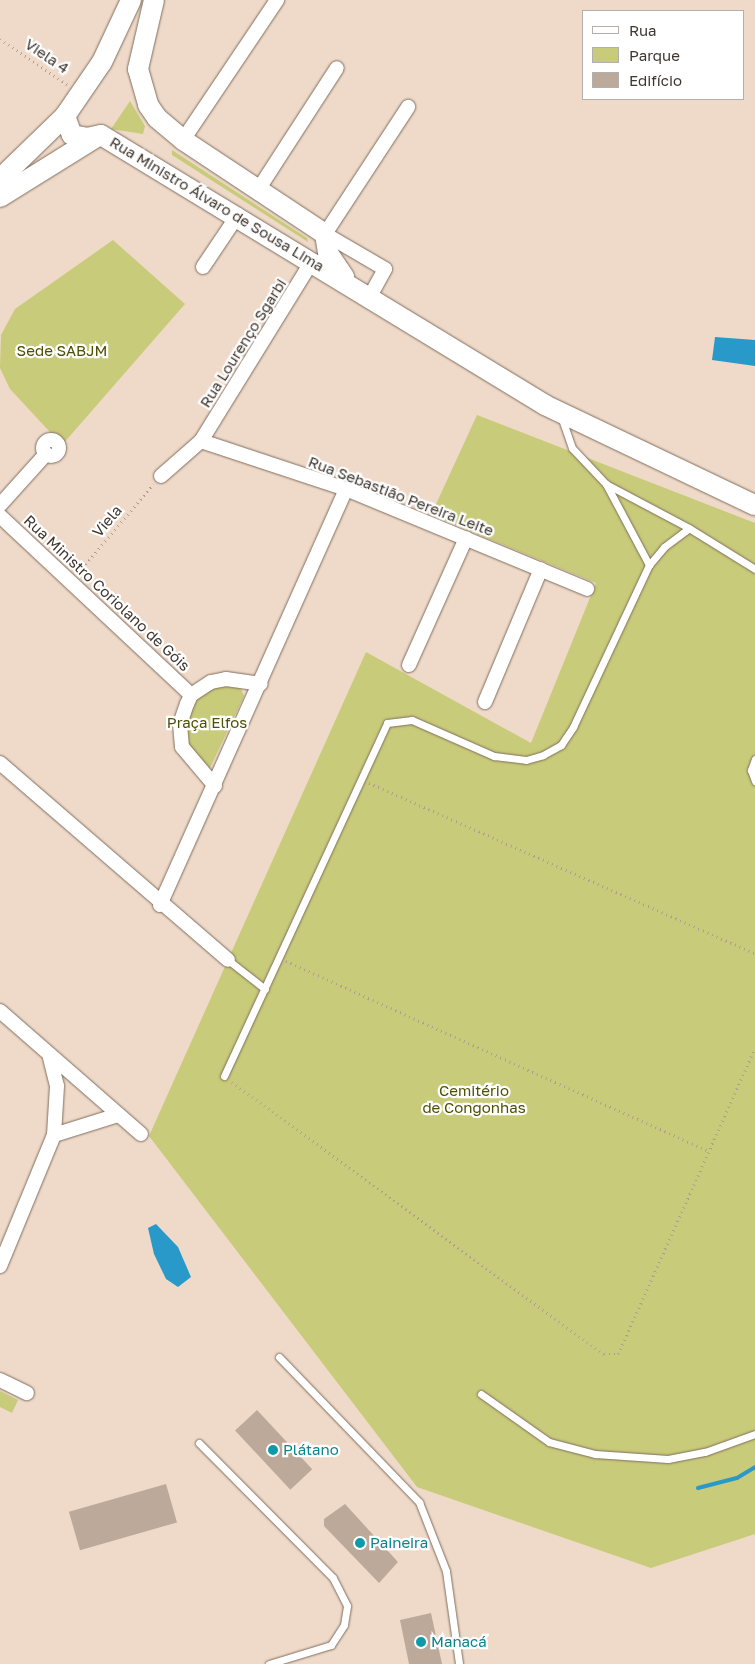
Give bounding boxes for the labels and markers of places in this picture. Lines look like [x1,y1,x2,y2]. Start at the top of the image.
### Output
place label: Plátano [283,1441,339,1459]
marker: Plátano [267,1444,279,1456]
place label: Paineira [370,1534,428,1552]
marker: Paineira [354,1537,366,1549]
place label: Manacá [431,1633,487,1651]
marker: Manacá [415,1636,427,1648]

